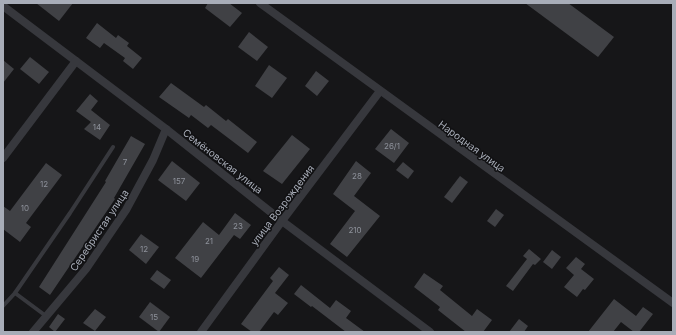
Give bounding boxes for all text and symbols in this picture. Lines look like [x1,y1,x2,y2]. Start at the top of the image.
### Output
street label: Народная улица [436,118,508,174]
house number: 14 [93,122,101,132]
street label: Семёновская улица [181,126,265,196]
house number: 26/1 [384,141,400,151]
house number: 7 [123,157,128,167]
street label: улица Возрождения [248,162,316,248]
house number: 28 [352,171,362,181]
house number: 157 [173,176,186,186]
house number: 12 [40,179,48,189]
street label: Серебристая улица [67,187,131,273]
house number: 10 [21,203,29,213]
house number: 23 [233,221,243,231]
house number: 210 [348,225,362,235]
house number: 21 [205,236,213,246]
house number: 12 [140,244,148,254]
house number: 19 [191,254,199,264]
house number: 15 [150,312,158,322]

